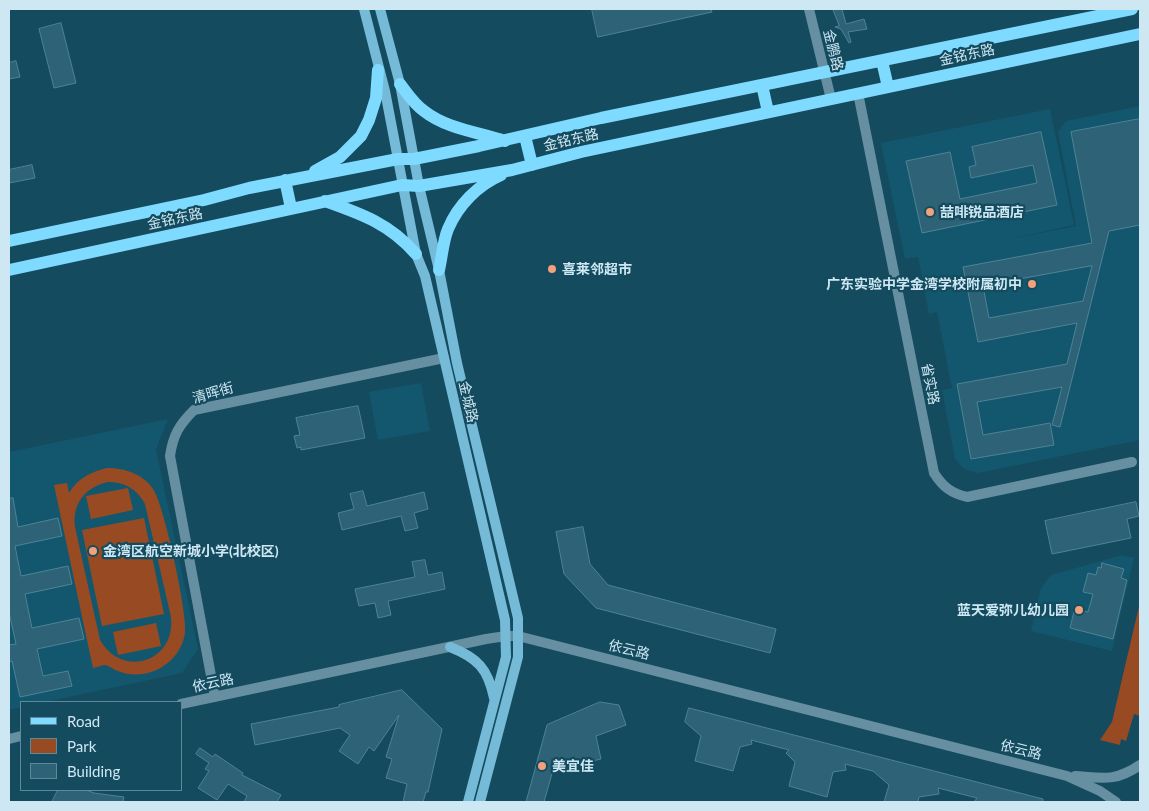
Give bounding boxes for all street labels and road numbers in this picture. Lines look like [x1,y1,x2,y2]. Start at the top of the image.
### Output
street label: 金鹏路 [820,28,846,72]
street label: 金铭东路 [938,41,996,69]
street label: 金铭东路 [542,126,600,154]
street label: 金铭东路 [146,205,204,233]
street label: 省实路 [918,362,942,406]
street label: 清晖街 [190,379,236,407]
street label: 金城路 [455,380,481,424]
street label: 依云路 [607,637,651,663]
street label: 依云路 [191,670,235,696]
street label: 依云路 [999,737,1043,763]

